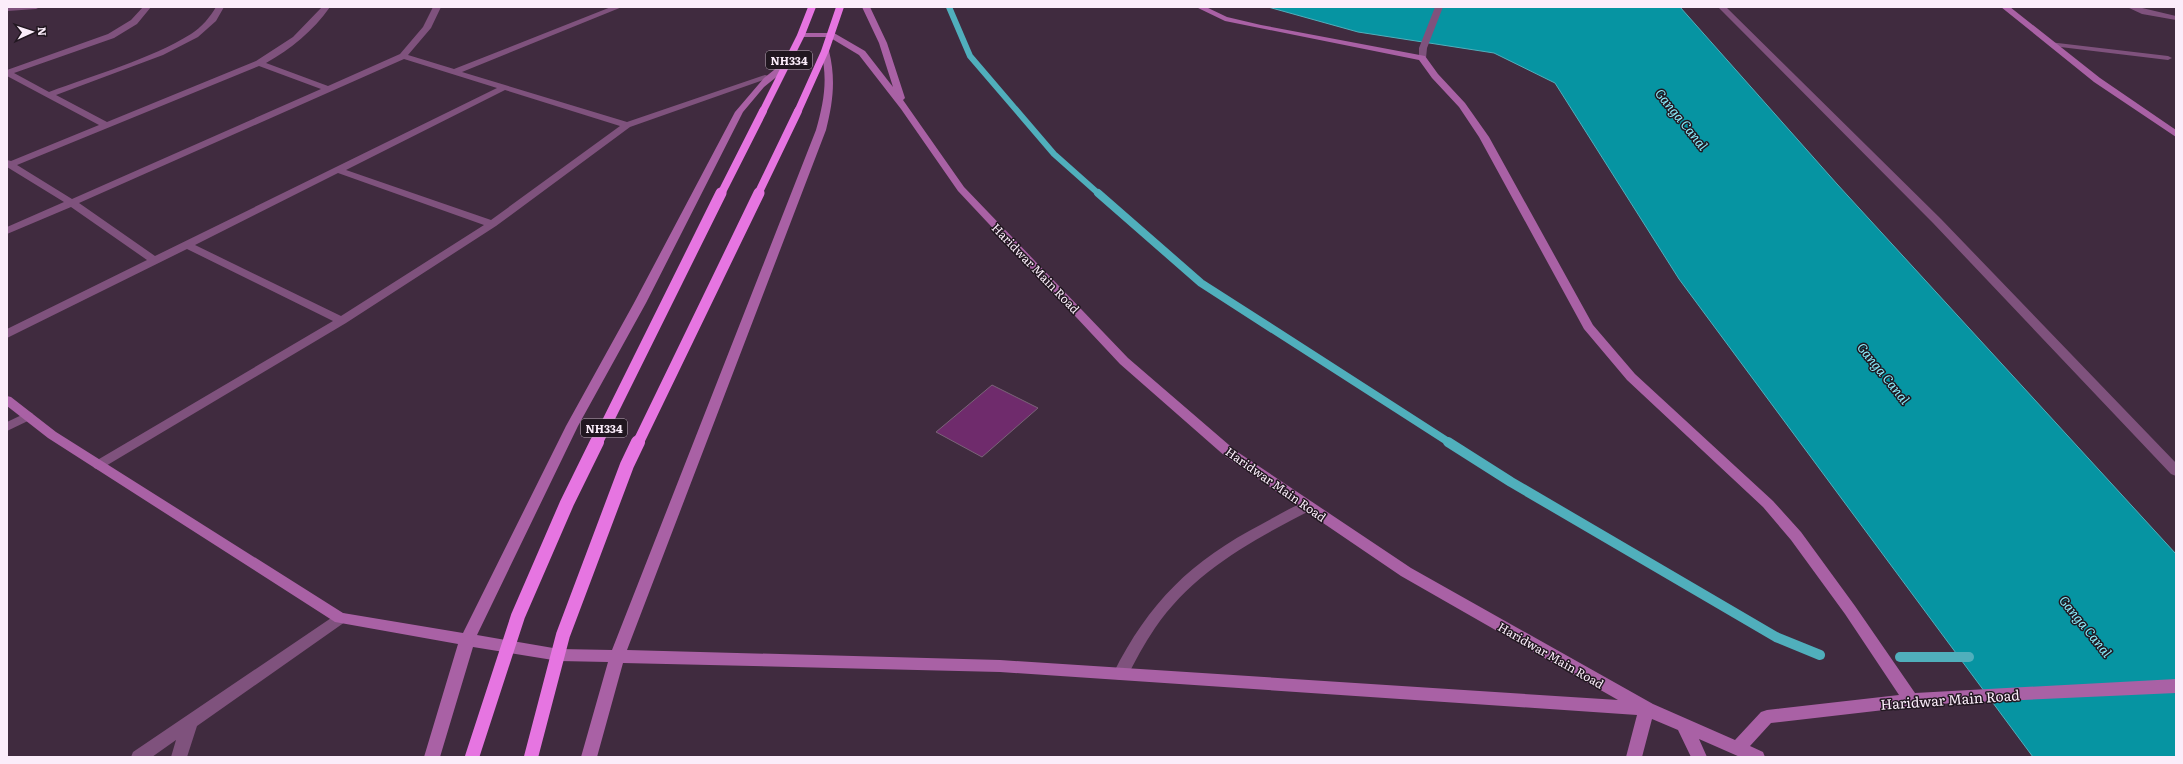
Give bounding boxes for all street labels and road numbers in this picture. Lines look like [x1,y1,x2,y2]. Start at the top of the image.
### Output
road number: NH334 [766,51,812,69]
street label: Haridwar Main Road [988,219,1084,318]
road number: NH334 [581,419,627,437]
street label: Haridwar Main Road [1222,442,1331,526]
street label: Haridwar Main Road [1495,617,1608,693]
street label: Haridwar Main Road [1880,684,2021,714]

